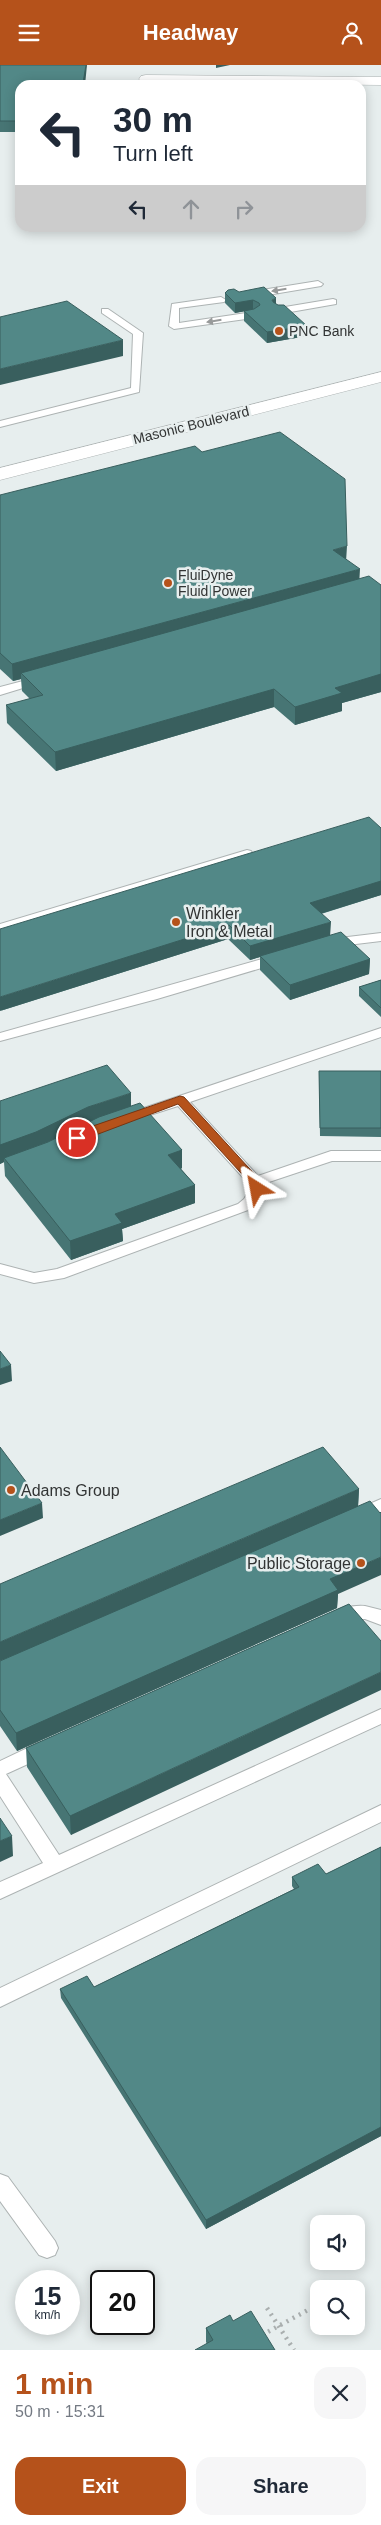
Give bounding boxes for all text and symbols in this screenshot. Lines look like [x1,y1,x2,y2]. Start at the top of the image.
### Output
icon: menu [15,19,43,47]
icon: person [338,19,366,47]
text: Headway [143,20,238,45]
icon: left [30,100,95,165]
text: 30 m [113,100,193,139]
text: Turn left [113,141,193,166]
icon: left [124,195,152,223]
icon: ahead [177,195,205,223]
icon: right [230,195,258,223]
one-way arrow [270,287,286,295]
one-way arrow [205,317,221,325]
place label: PNC Bank [289,323,355,339]
marker: PNC Bank [273,325,285,337]
street label: Masonic Boulevard [131,403,251,447]
place label: FluiDyne Fluid Power [178,567,252,599]
marker: FluiDyne Fluid Power [162,577,174,589]
place label: Winkler Iron & Metal [186,905,272,940]
marker: Winkler Iron & Metal [170,916,182,928]
pin [56,1117,98,1159]
icon: arrive [63,1124,91,1152]
position arrow [230,1162,282,1214]
place label: Adams Group [21,1482,120,1499]
marker: Adams Group [5,1484,17,1496]
place label: Public Storage [247,1555,351,1572]
marker: Public Storage [355,1557,367,1569]
map controls [310,2215,365,2335]
button: sound [310,2215,365,2270]
speed limit sign: 20 [90,2270,155,2335]
button: search [310,2280,365,2335]
text: 15 [34,2282,61,2310]
text: km/h [34,2308,61,2322]
text: 1 min [15,2367,93,2400]
button: close [314,2367,366,2419]
text: 50 m · 15:31 [15,2403,105,2420]
button: Exit [15,2457,186,2515]
button: Share [196,2457,366,2515]

